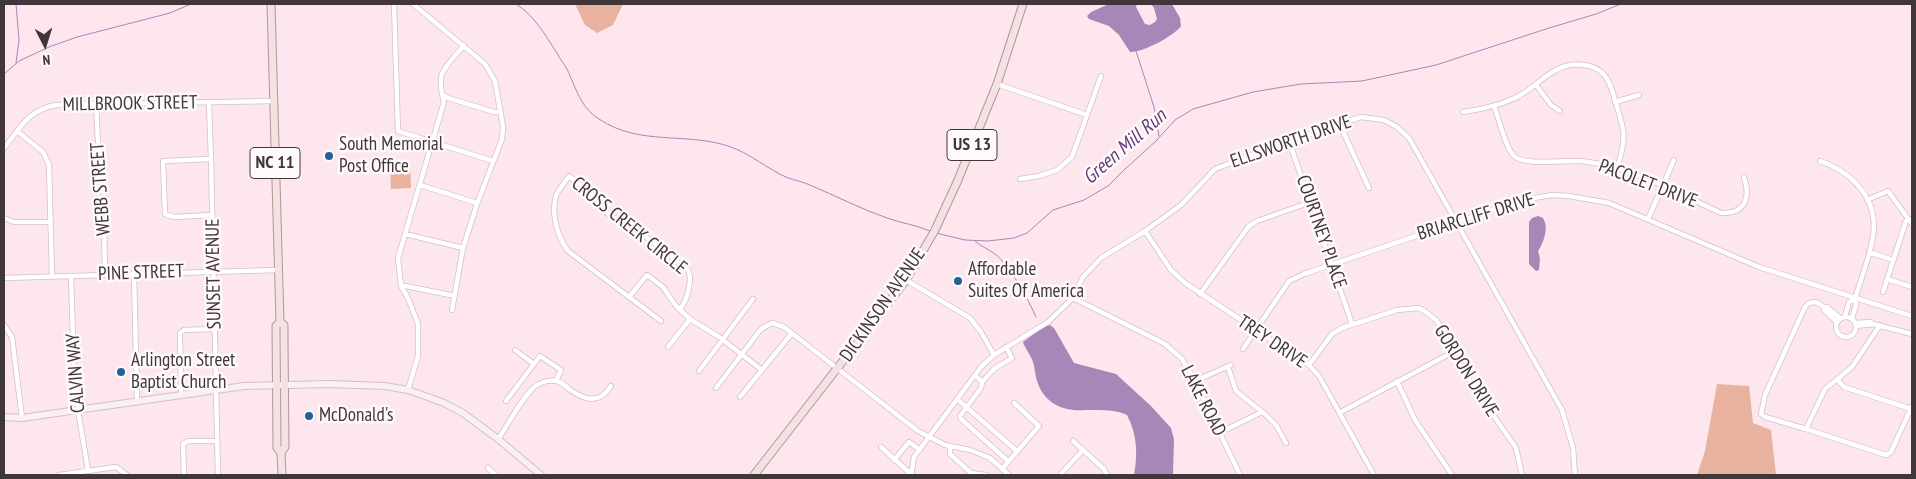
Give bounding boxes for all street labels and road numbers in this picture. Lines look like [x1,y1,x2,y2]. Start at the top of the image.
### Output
street label: MILLBROOK STREET [62,91,198,117]
street label: ELLSWORTH DRIVE [1228,111,1354,173]
road number: US 13 [947,130,997,160]
street label: WEBB STREET [86,142,116,236]
road number: NC 11 [250,148,300,178]
street label: PACOLET DRIVE [1595,155,1701,213]
street label: CROSS CREEK CIRCLE [567,172,691,280]
street label: COURTNEY PLACE [1291,172,1351,292]
street label: BRIARCLIFF DRIVE [1415,188,1537,246]
street label: SUNSET AVENUE [202,219,226,329]
street label: DICKINSON AVENUE [835,244,931,366]
street label: PINE STREET [98,260,184,286]
street label: TREY DRIVE [1233,310,1311,374]
street label: GORDON DRIVE [1429,321,1503,421]
street label: CALVIN WAY [62,332,90,414]
street label: LAKE ROAD [1176,362,1230,440]

